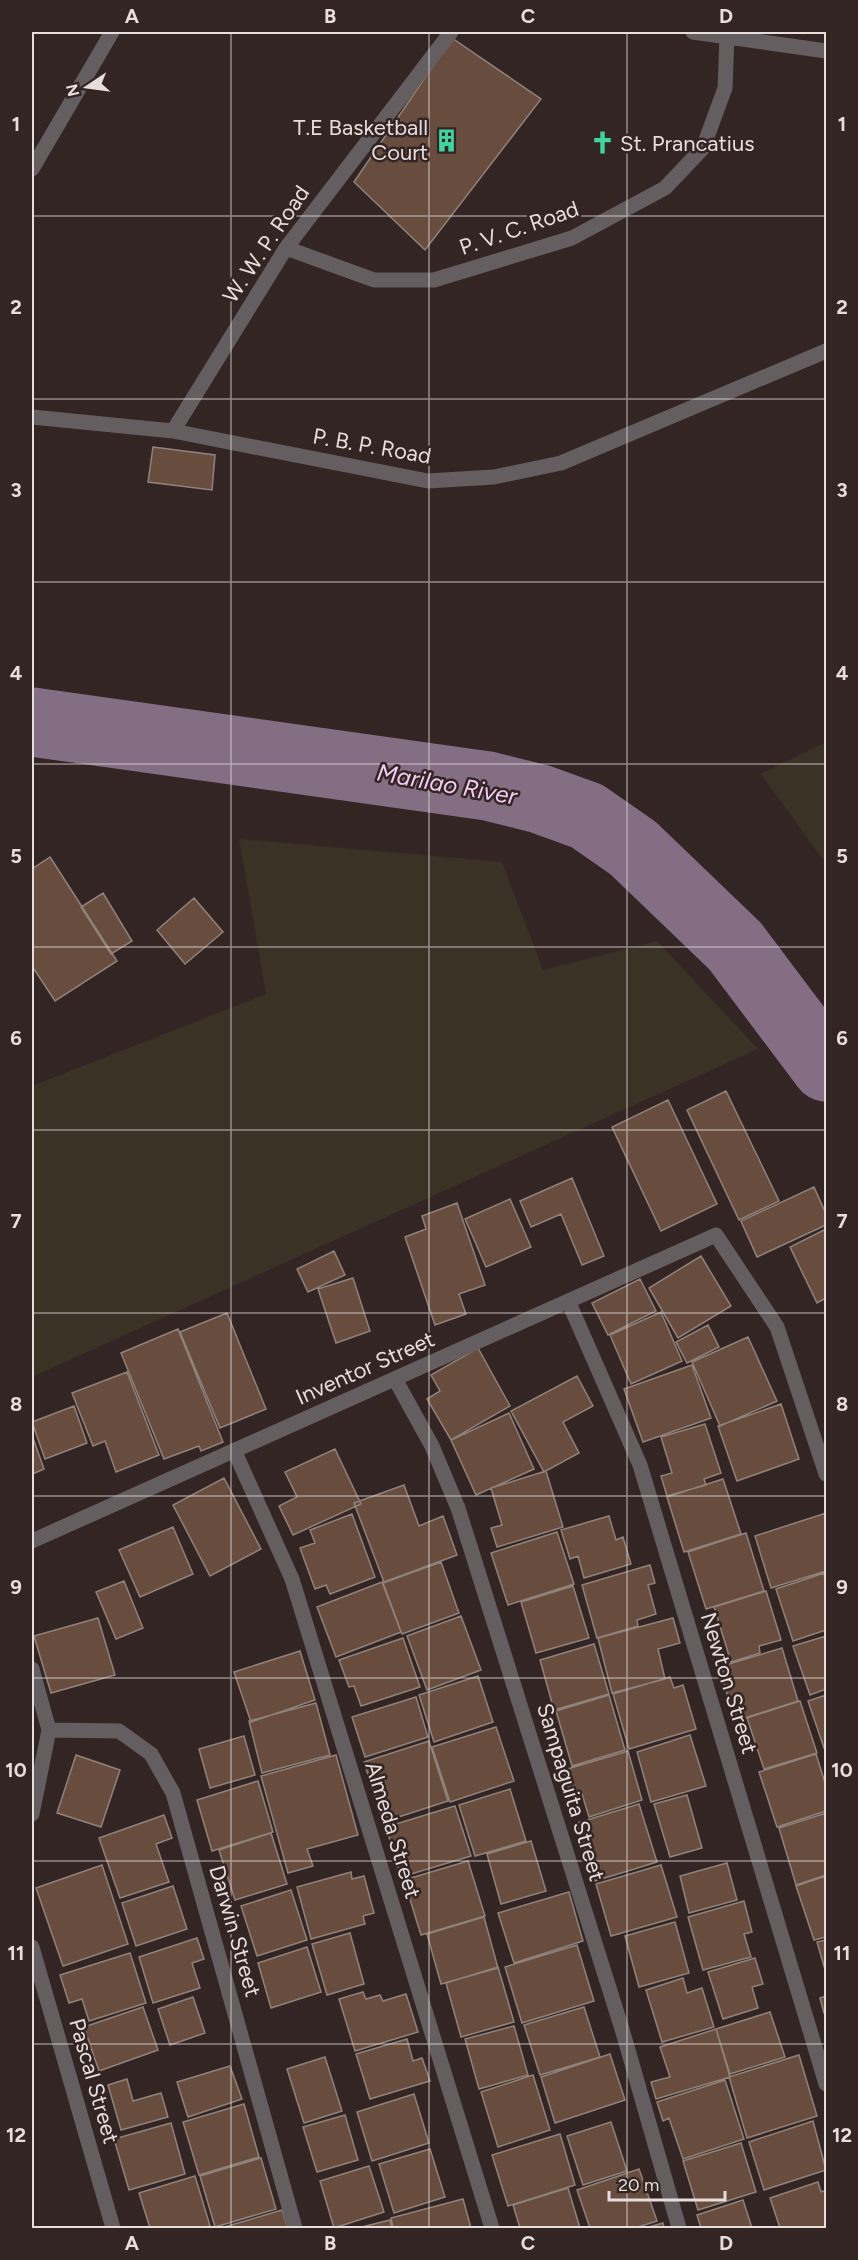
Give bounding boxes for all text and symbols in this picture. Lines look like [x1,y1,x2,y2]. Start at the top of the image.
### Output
text: A [125,4,140,28]
text: B [324,4,336,28]
text: C [521,4,535,28]
text: D [719,4,733,28]
north arrow [57,57,117,117]
text: N [62,82,84,98]
text: 1 [12,112,20,136]
text: 1 [838,112,846,136]
place label: T.E Basketball Court [293,114,428,166]
building icon: T.E Basketball Court [433,127,459,153]
church icon: St. Prancatius [589,130,615,156]
place label: St. Prancatius [620,130,754,157]
street label: W. W. P. Road [217,180,315,308]
street label: P. V. C. Road [456,195,582,261]
text: 2 [10,295,22,319]
text: 2 [836,295,848,319]
street label: P. B. P. Road [311,422,433,470]
text: 3 [10,478,22,502]
text: 3 [836,478,848,502]
text: 4 [10,661,23,685]
text: 4 [836,661,849,685]
water label: Marilao River [375,757,520,811]
text: 5 [10,844,22,868]
text: 5 [836,844,848,868]
text: 6 [10,1026,22,1050]
text: 6 [836,1026,848,1050]
text: 7 [10,1209,22,1233]
text: 7 [836,1209,848,1233]
street label: Inventor Street [291,1325,439,1411]
text: 8 [10,1392,22,1416]
text: 8 [836,1392,848,1416]
text: 9 [10,1575,22,1599]
text: 9 [836,1575,848,1599]
street label: Newton Street [695,1609,763,1757]
street label: Sampaguita Street [531,1700,611,1884]
text: 10 [5,1758,27,1782]
street label: Almeda Street [359,1758,427,1902]
text: 10 [831,1758,853,1782]
street label: Darwin Street [203,1862,267,2000]
text: 11 [8,1941,24,1965]
text: 11 [834,1941,850,1965]
street label: Pascal Street [63,2015,125,2147]
text: 12 [6,2123,26,2147]
text: 12 [832,2123,852,2147]
scale bar [609,2164,724,2202]
text: 20 m [618,2174,659,2196]
text: A [125,2231,140,2255]
text: B [324,2231,336,2255]
text: C [521,2231,535,2255]
text: D [719,2231,733,2255]

